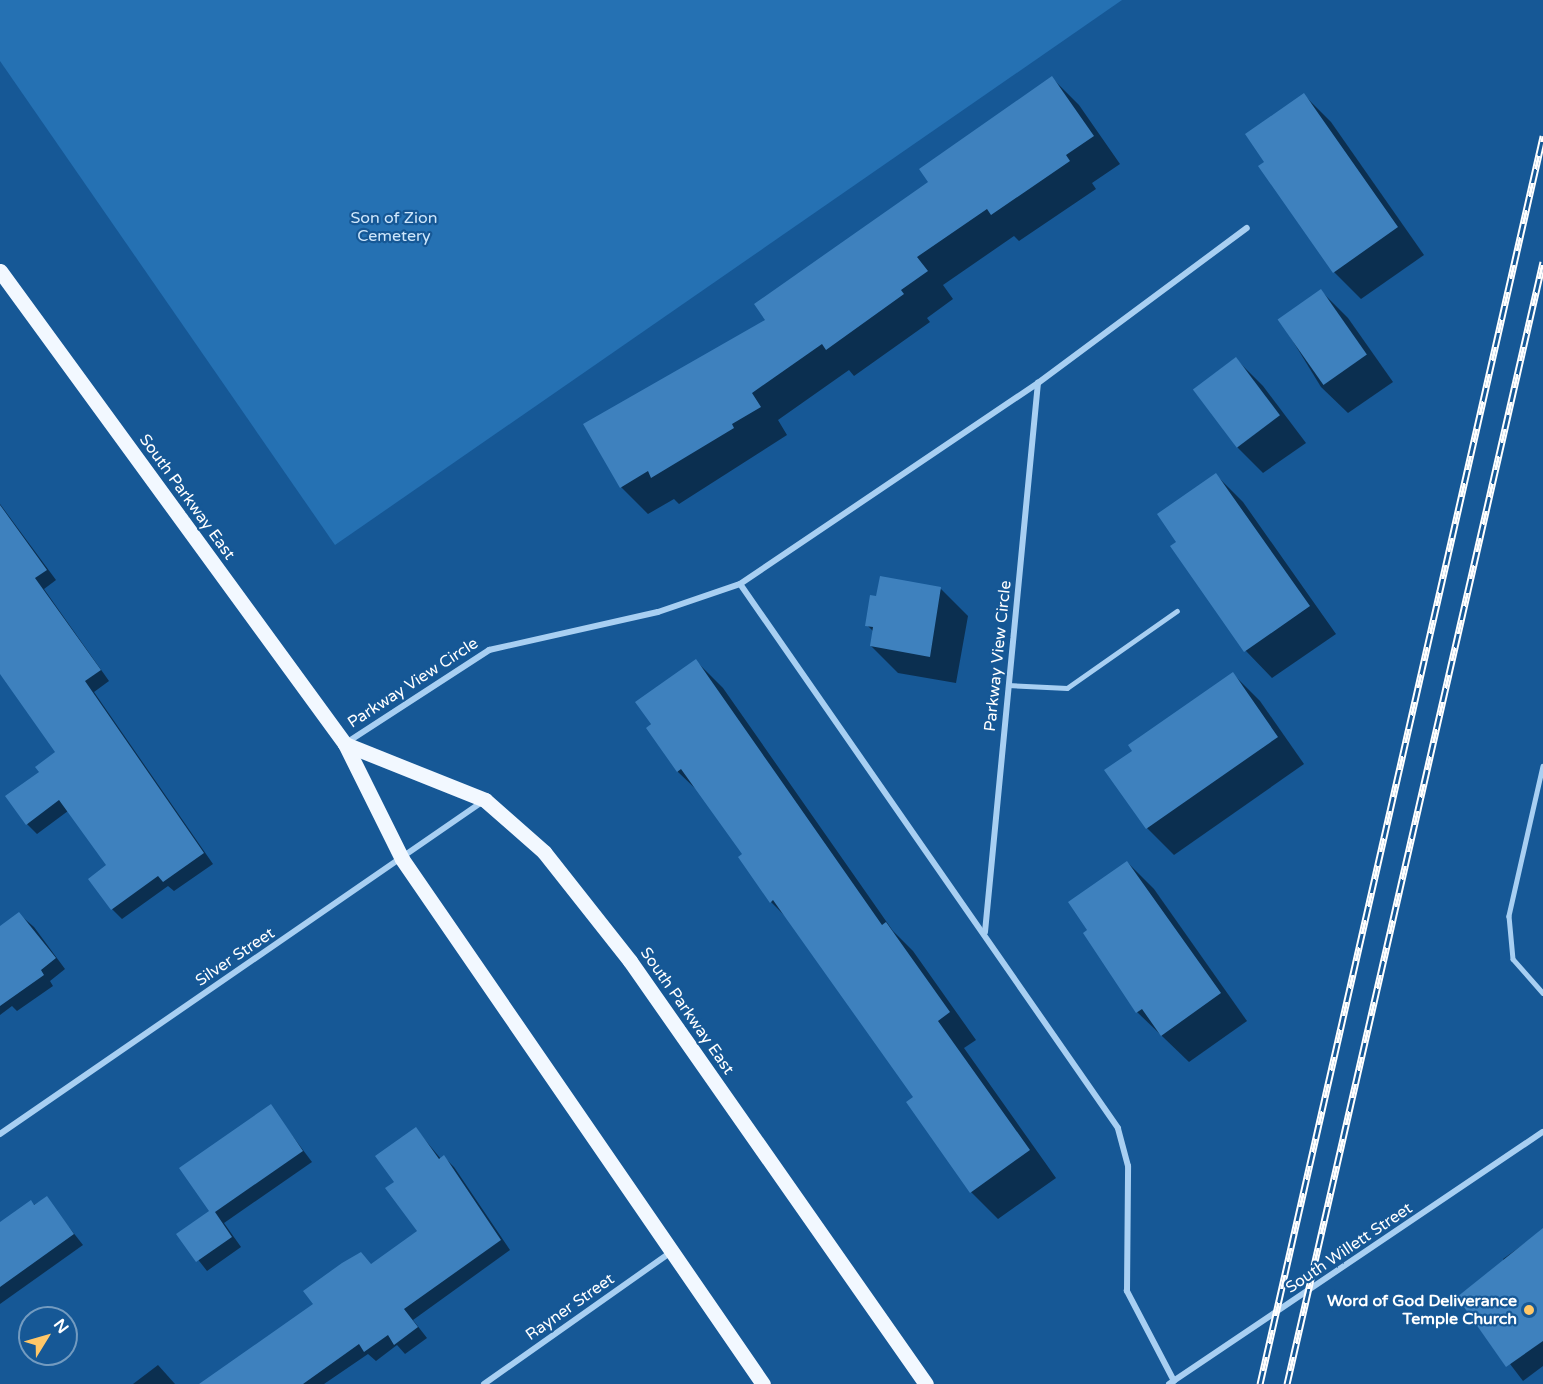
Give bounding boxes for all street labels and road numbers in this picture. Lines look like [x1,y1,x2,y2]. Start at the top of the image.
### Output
street label: South Parkway East [135,430,239,564]
street label: Parkway View Circle [981,580,1015,732]
street label: Parkway View Circle [344,634,482,732]
street label: Silver Street [192,924,278,990]
street label: South Parkway East [636,944,738,1078]
street label: South Willett Street [1282,1199,1416,1297]
street label: Rayner Street [522,1269,618,1345]

